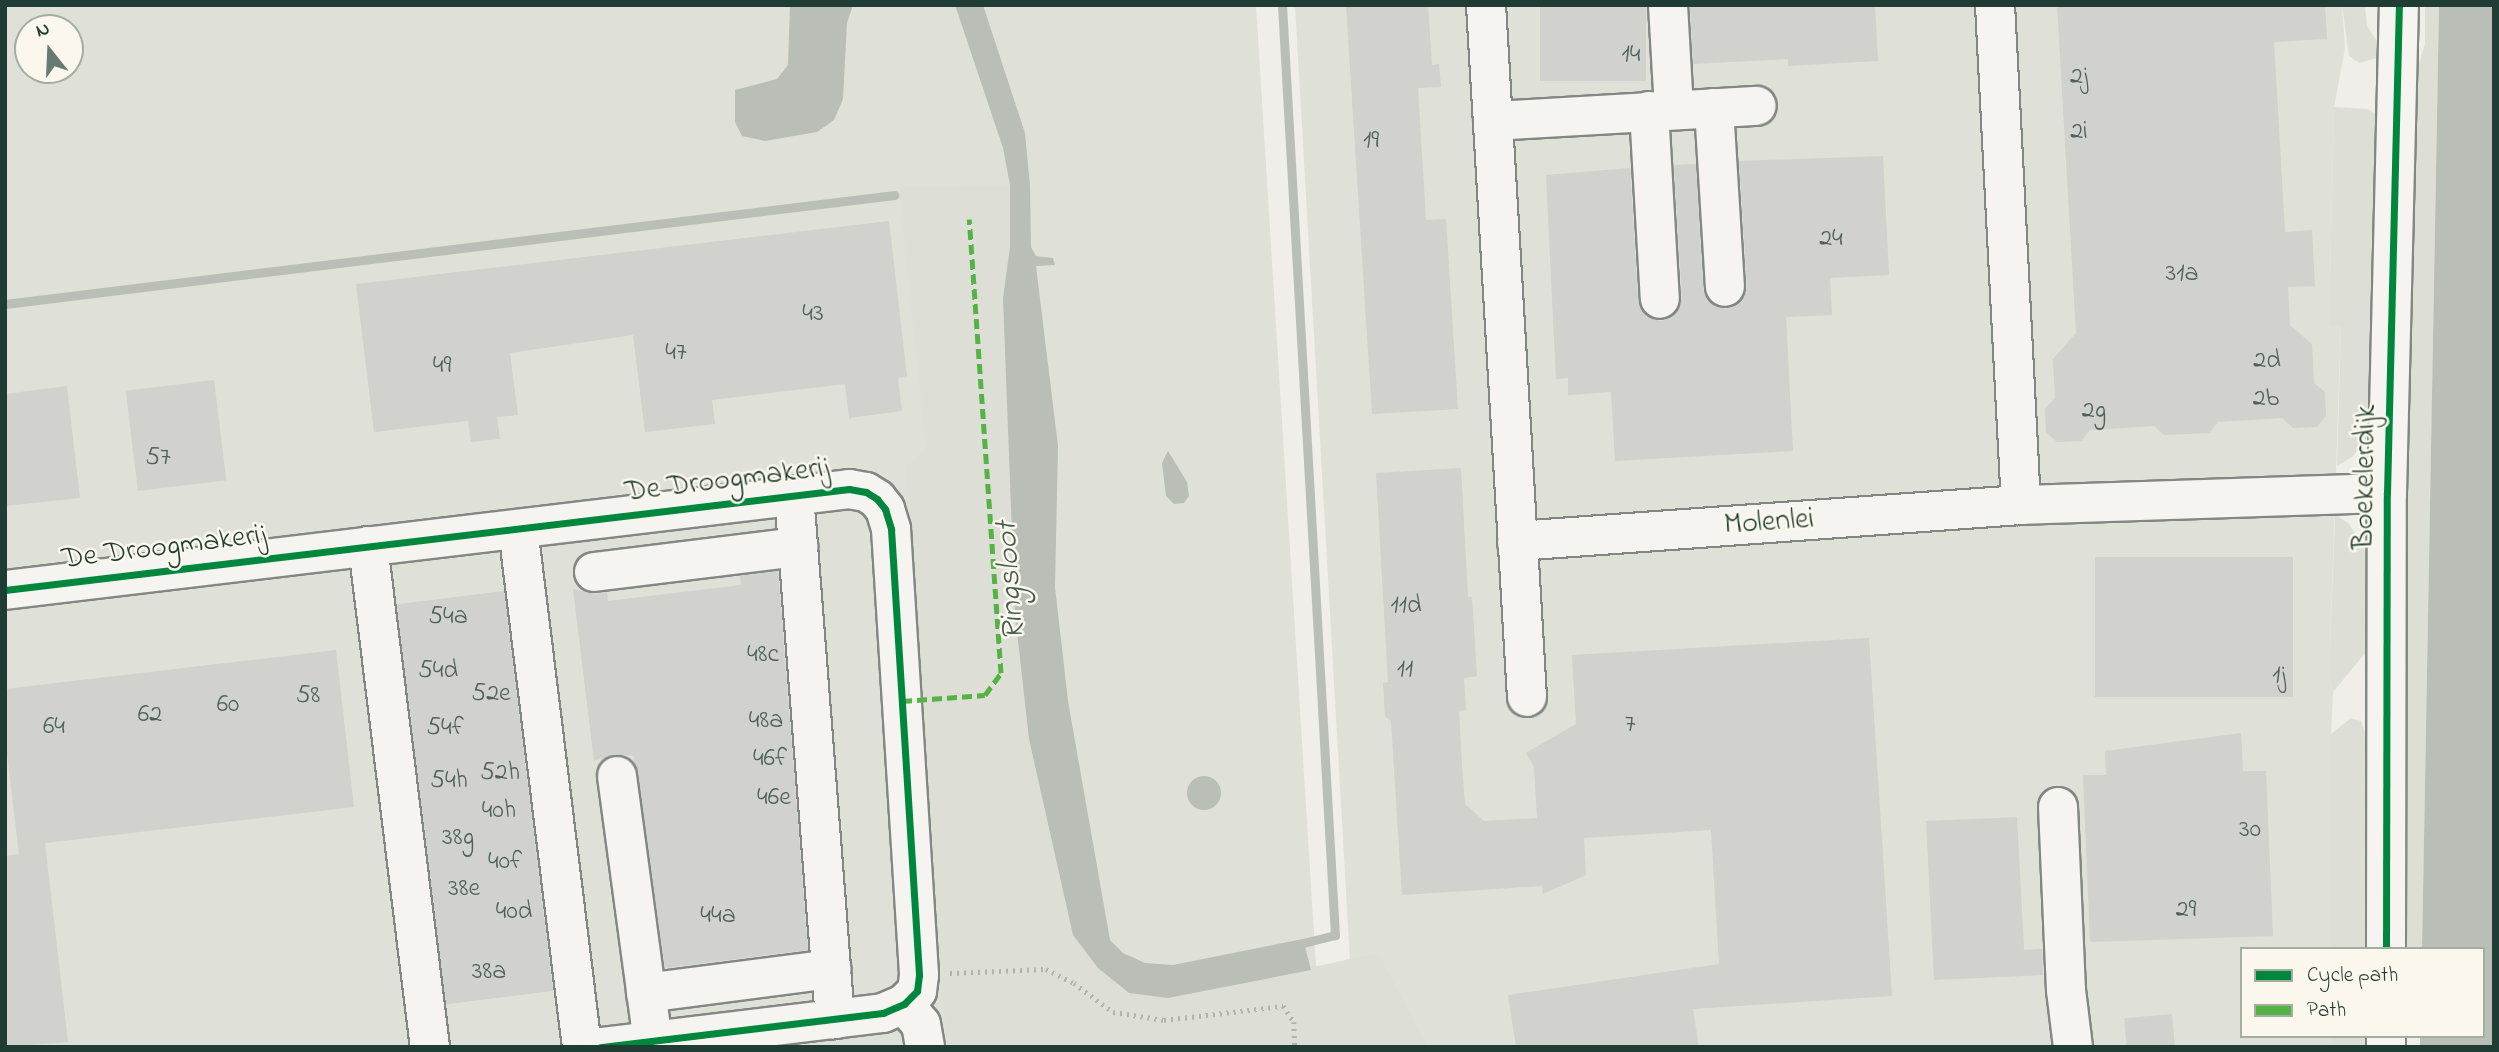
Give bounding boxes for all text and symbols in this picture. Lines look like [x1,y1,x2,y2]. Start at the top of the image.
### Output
north arrow [14,14,84,84]
text: N [33,16,53,45]
house number: 14 [1622,40,1640,72]
house number: 2j [2070,62,2088,94]
house number: 2i [2070,117,2088,149]
house number: 19 [1363,126,1379,158]
house number: 24 [1819,224,1843,256]
house number: 31a [2165,259,2199,291]
house number: 43 [802,299,824,331]
house number: 47 [665,338,687,370]
house number: 2d [2253,346,2281,378]
house number: 49 [433,351,451,383]
house number: 2b [2253,384,2279,416]
house number: 2g [2082,396,2106,428]
street label: Boekelerdijk [2347,404,2385,550]
house number: 57 [145,443,171,475]
street label: De Droogmakerij [623,451,831,511]
street label: Molenlei [1723,502,1815,544]
street label: De Droogmakerij [60,518,268,578]
water label: Ringsloot [989,520,1035,642]
house number: 11d [1390,591,1422,623]
house number: 54a [428,602,468,634]
house number: 48c [747,640,779,672]
house number: 11 [1397,655,1413,687]
house number: 54d [418,656,458,688]
house number: 1j [2272,661,2286,693]
house number: 52e [471,679,511,711]
house number: 58 [296,681,320,713]
house number: 60 [217,690,239,722]
house number: 62 [138,700,162,732]
house number: 48a [749,706,783,738]
house number: 7 [1625,710,1635,742]
house number: 64 [43,712,65,744]
house number: 54f [426,713,464,745]
house number: 46f [753,744,787,776]
house number: 52h [480,758,520,790]
house number: 54h [430,766,468,798]
house number: 46e [757,783,791,815]
house number: 40h [482,796,516,828]
house number: 30 [2239,815,2261,847]
house number: 38g [442,823,474,855]
house number: 40f [488,847,522,879]
house number: 38e [448,874,480,906]
house number: 29 [2176,895,2196,927]
house number: 40d [496,897,532,929]
house number: 44a [700,901,736,933]
legend [2240,947,2485,1038]
house number: 38a [472,957,506,989]
text: Cycle path [2307,961,2398,991]
text: Path [2307,996,2346,1026]

